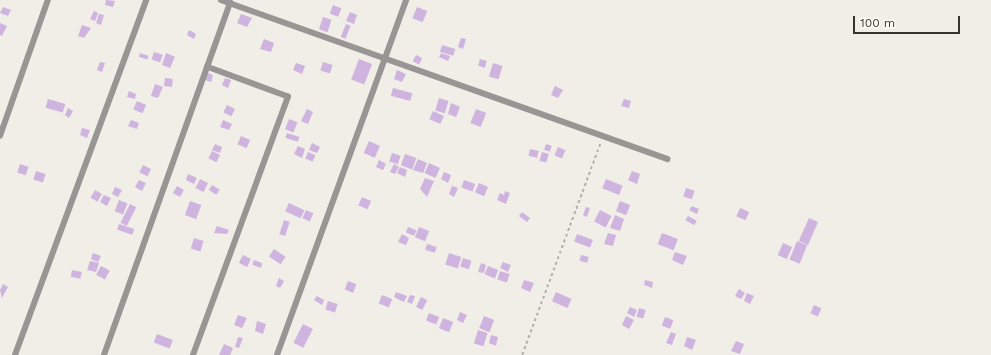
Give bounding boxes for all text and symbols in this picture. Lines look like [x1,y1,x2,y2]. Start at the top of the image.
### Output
scale bar [855,8,962,34]
text: 100 m [860,16,895,30]

